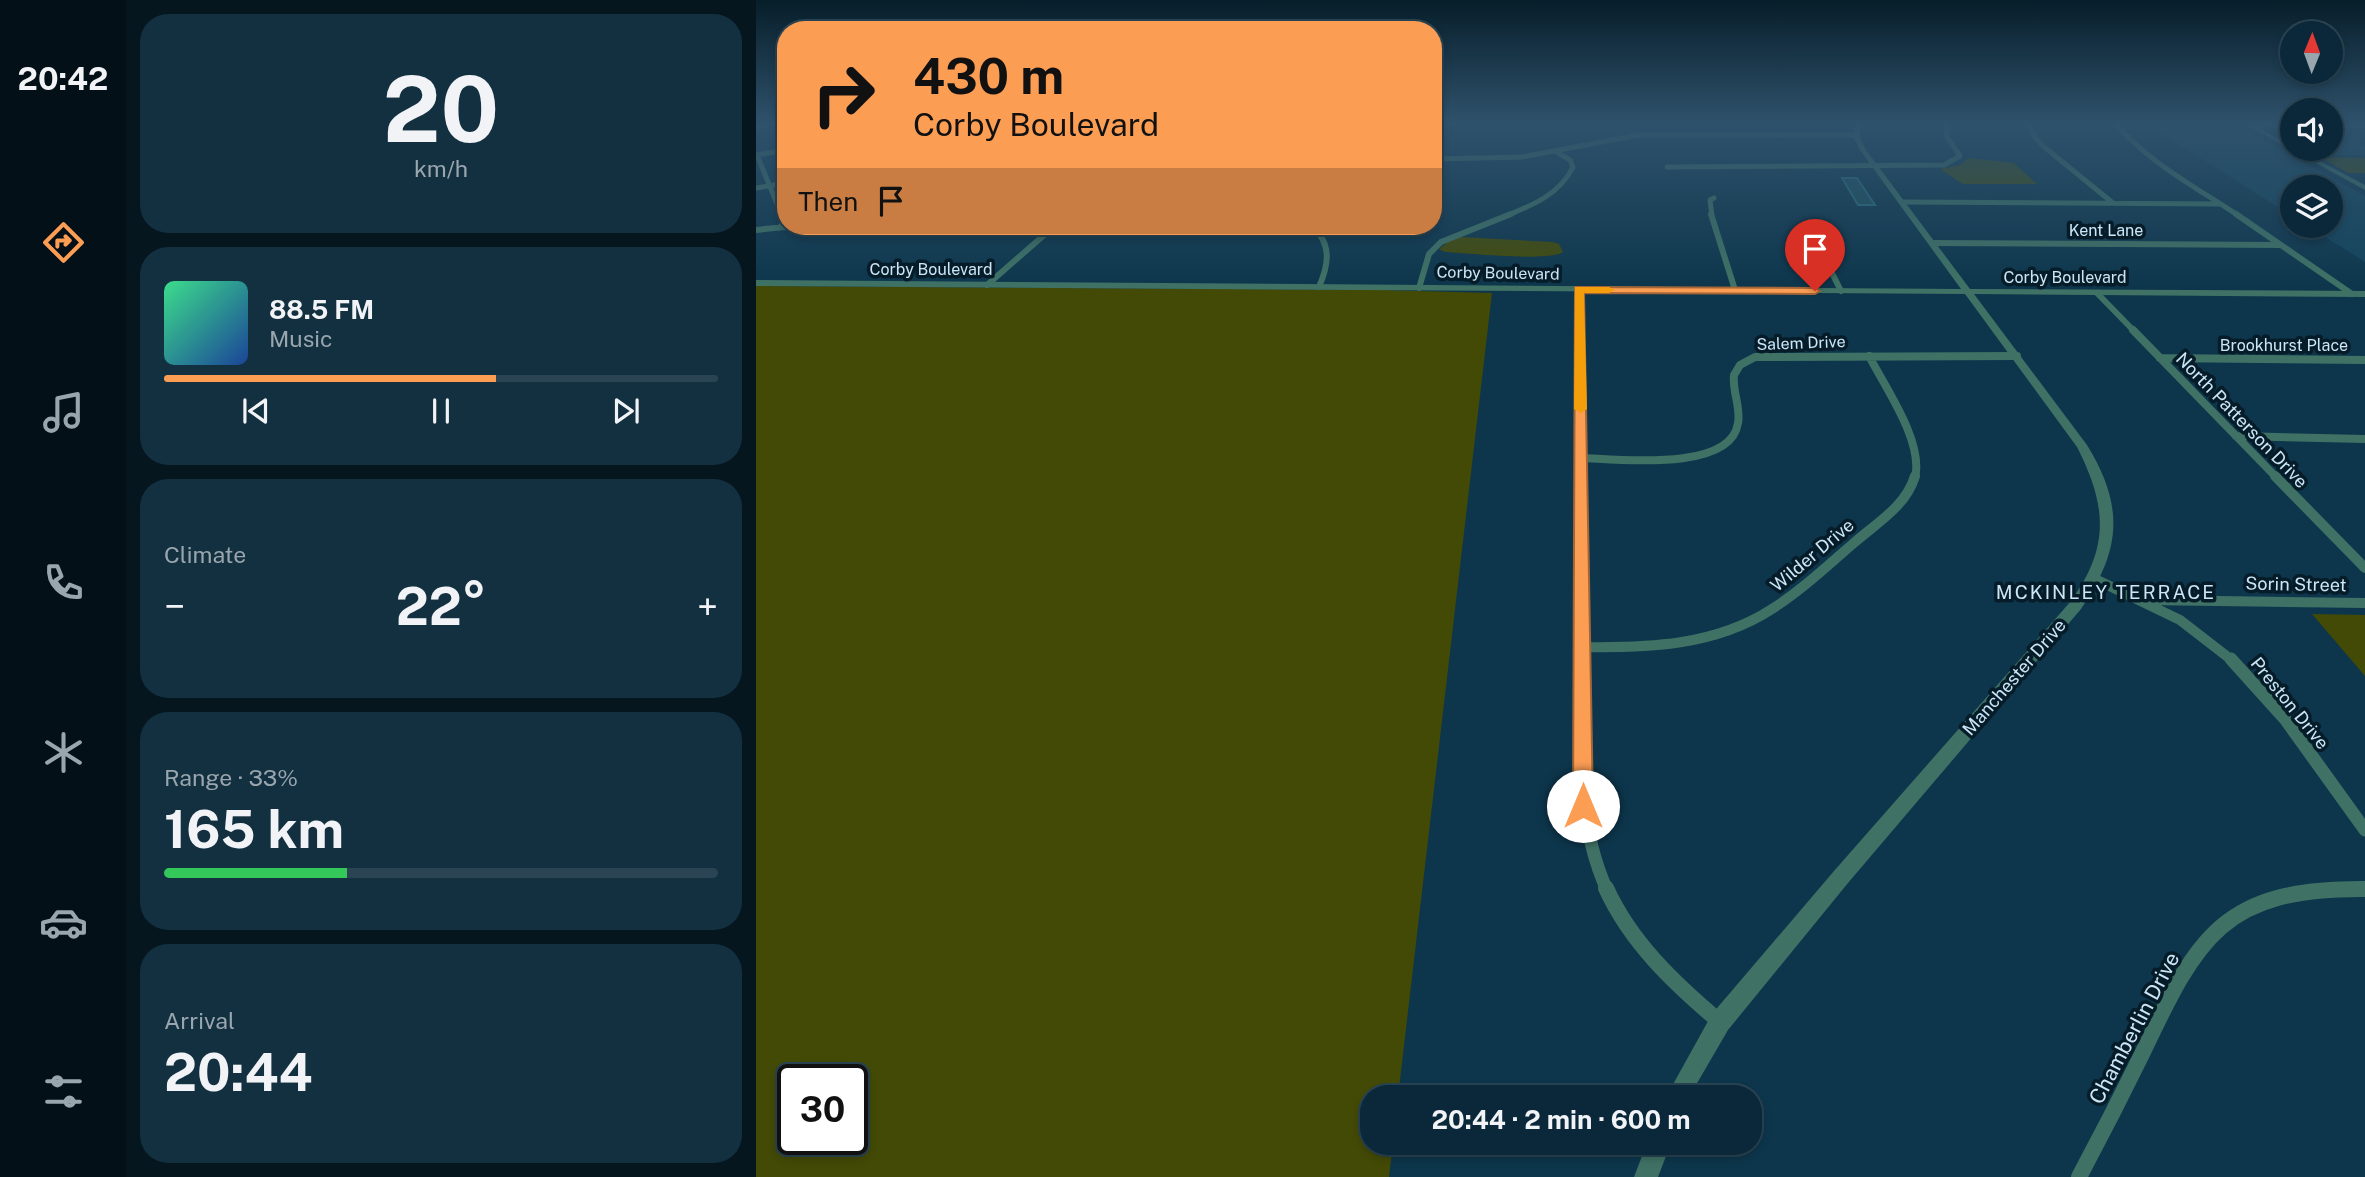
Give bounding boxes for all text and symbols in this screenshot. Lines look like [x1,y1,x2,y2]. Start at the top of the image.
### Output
north arrow [2280,21,2343,84]
map controls [2280,21,2343,238]
text: 430 m [913,47,1064,105]
icon: right [798,49,889,140]
text: 20 [383,56,499,162]
text: 20:42 [18,60,108,97]
button: sound [2280,98,2343,161]
text: Corby Boulevard [913,106,1159,143]
text: km/h [414,155,468,182]
button: layers [2280,175,2343,238]
icon: arrive [872,182,910,220]
text: Then [798,186,858,217]
icon: directions [39,218,88,267]
pin [1785,219,1845,291]
street label: Kent Lane [2069,221,2143,240]
icon: arrive [1796,230,1834,268]
street label: Corby Boulevard [869,260,993,279]
street label: Corby Boulevard [1436,262,1560,284]
street label: Corby Boulevard [2003,268,2127,287]
text: 88.5 FM [269,294,374,325]
text: Music [269,325,333,352]
street label: Salem Drive [1756,332,1846,354]
street label: Brookhurst Place [2220,336,2348,355]
street label: North Patterson Drive [2172,348,2312,492]
icon: music [39,388,88,437]
icon: previous [237,392,275,430]
icon: pause [422,392,460,430]
icon: next [607,392,645,430]
street label: Wilder Drive [1766,514,1858,596]
text: Climate [164,541,246,568]
icon: phone [39,558,88,607]
street label: Sorin Street [2245,573,2347,595]
text: 22° [396,576,486,637]
district label: MCKINLEY TERRACE [1996,581,2216,603]
text: − [164,584,185,629]
text: + [697,584,718,629]
street label: Manchester Drive [1958,615,2070,739]
street label: Preston Drive [2247,653,2333,753]
icon: climate [39,728,88,777]
text: Range · 33% [164,764,298,791]
position arrow [1546,769,1620,843]
text: 165 km [164,799,344,860]
icon: car [39,898,88,947]
street label: Chamberlin Drive [2084,948,2184,1108]
text: Arrival [164,1007,235,1034]
text: 20:44 [164,1042,313,1103]
speed limit sign: 30 [777,1064,868,1155]
icon: filters [39,1067,88,1116]
text: 20:44 · 2 min · 600 m [1432,1104,1690,1135]

